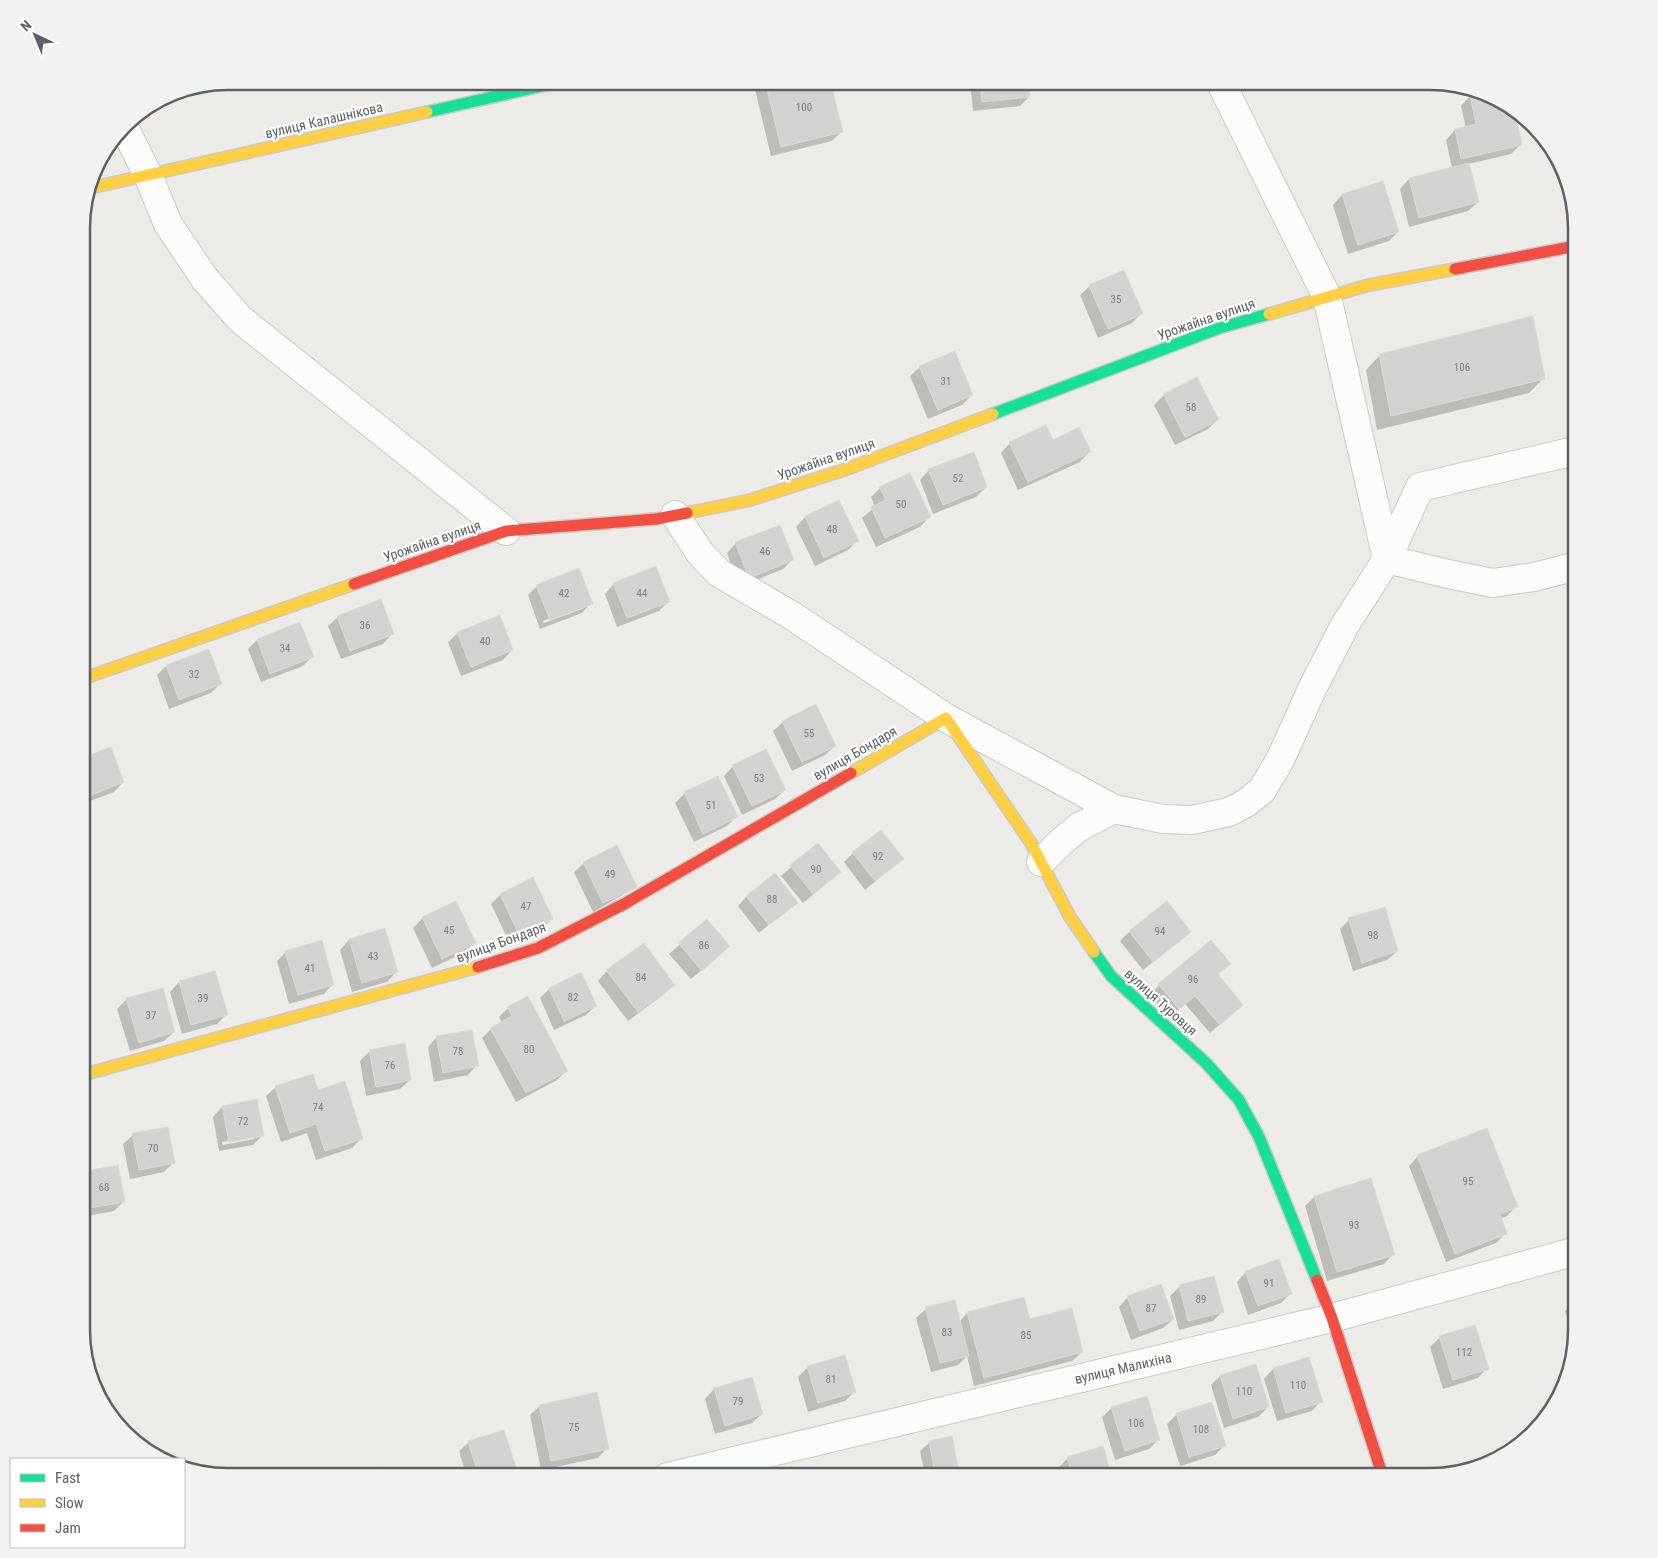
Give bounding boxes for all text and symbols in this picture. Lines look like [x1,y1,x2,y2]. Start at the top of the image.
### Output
north arrow [10,10,60,60]
text: N [17,17,35,34]
street label: вулиця Калашнікова [264,99,384,141]
house number: 100 [796,101,812,114]
house number: 35 [1111,293,1121,306]
street label: Урожайна вулиця [1155,295,1257,343]
house number: 106 [1454,361,1470,374]
house number: 31 [941,375,951,388]
house number: 58 [1186,401,1196,414]
street label: Урожайна вулиця [775,435,877,483]
house number: 52 [953,472,963,485]
house number: 50 [896,498,906,511]
street label: Урожайна вулиця [381,517,483,565]
house number: 48 [827,523,837,536]
house number: 46 [760,545,770,558]
house number: 42 [559,587,569,600]
house number: 44 [637,587,648,600]
house number: 36 [360,619,370,632]
house number: 40 [480,635,490,648]
house number: 34 [280,642,291,655]
house number: 32 [189,668,199,681]
street label: вулиця Бондаря [810,723,900,783]
house number: 55 [804,727,814,740]
house number: 53 [754,772,764,785]
house number: 51 [706,799,716,812]
house number: 92 [873,850,883,863]
house number: 90 [811,863,821,876]
house number: 49 [605,868,615,881]
house number: 88 [767,893,777,906]
house number: 47 [521,900,531,913]
street label: вулиця Бондаря [454,918,548,966]
house number: 45 [444,924,454,937]
house number: 94 [1155,925,1166,938]
house number: 98 [1368,929,1378,942]
house number: 86 [699,939,709,952]
house number: 43 [368,950,378,963]
house number: 41 [305,962,315,975]
street label: вулиця Туровця [1122,965,1200,1039]
house number: 84 [636,971,647,984]
house number: 96 [1188,973,1198,986]
house number: 82 [568,991,578,1004]
house number: 39 [198,992,208,1005]
house number: 37 [146,1009,156,1022]
house number: 80 [524,1043,534,1056]
house number: 78 [453,1045,463,1058]
house number: 76 [385,1059,395,1072]
house number: 74 [313,1101,324,1114]
house number: 72 [238,1115,248,1128]
house number: 70 [148,1142,158,1155]
house number: 95 [1463,1175,1473,1188]
house number: 68 [99,1181,109,1194]
house number: 93 [1349,1219,1359,1232]
house number: 91 [1264,1277,1274,1290]
house number: 89 [1196,1293,1206,1306]
house number: 87 [1146,1302,1156,1315]
house number: 83 [942,1326,952,1339]
house number: 85 [1021,1329,1031,1342]
house number: 112 [1456,1346,1472,1359]
street label: вулиця Малихіна [1073,1349,1173,1387]
house number: 81 [826,1373,836,1386]
house number: 110 [1290,1379,1306,1392]
house number: 110 [1236,1385,1252,1398]
house number: 79 [733,1395,743,1408]
house number: 106 [1128,1417,1144,1430]
house number: 75 [569,1421,579,1434]
house number: 108 [1193,1423,1209,1436]
legend [10,1458,185,1548]
text: Fast [55,1469,80,1487]
text: Slow [55,1494,84,1512]
text: Jam [55,1519,81,1537]

